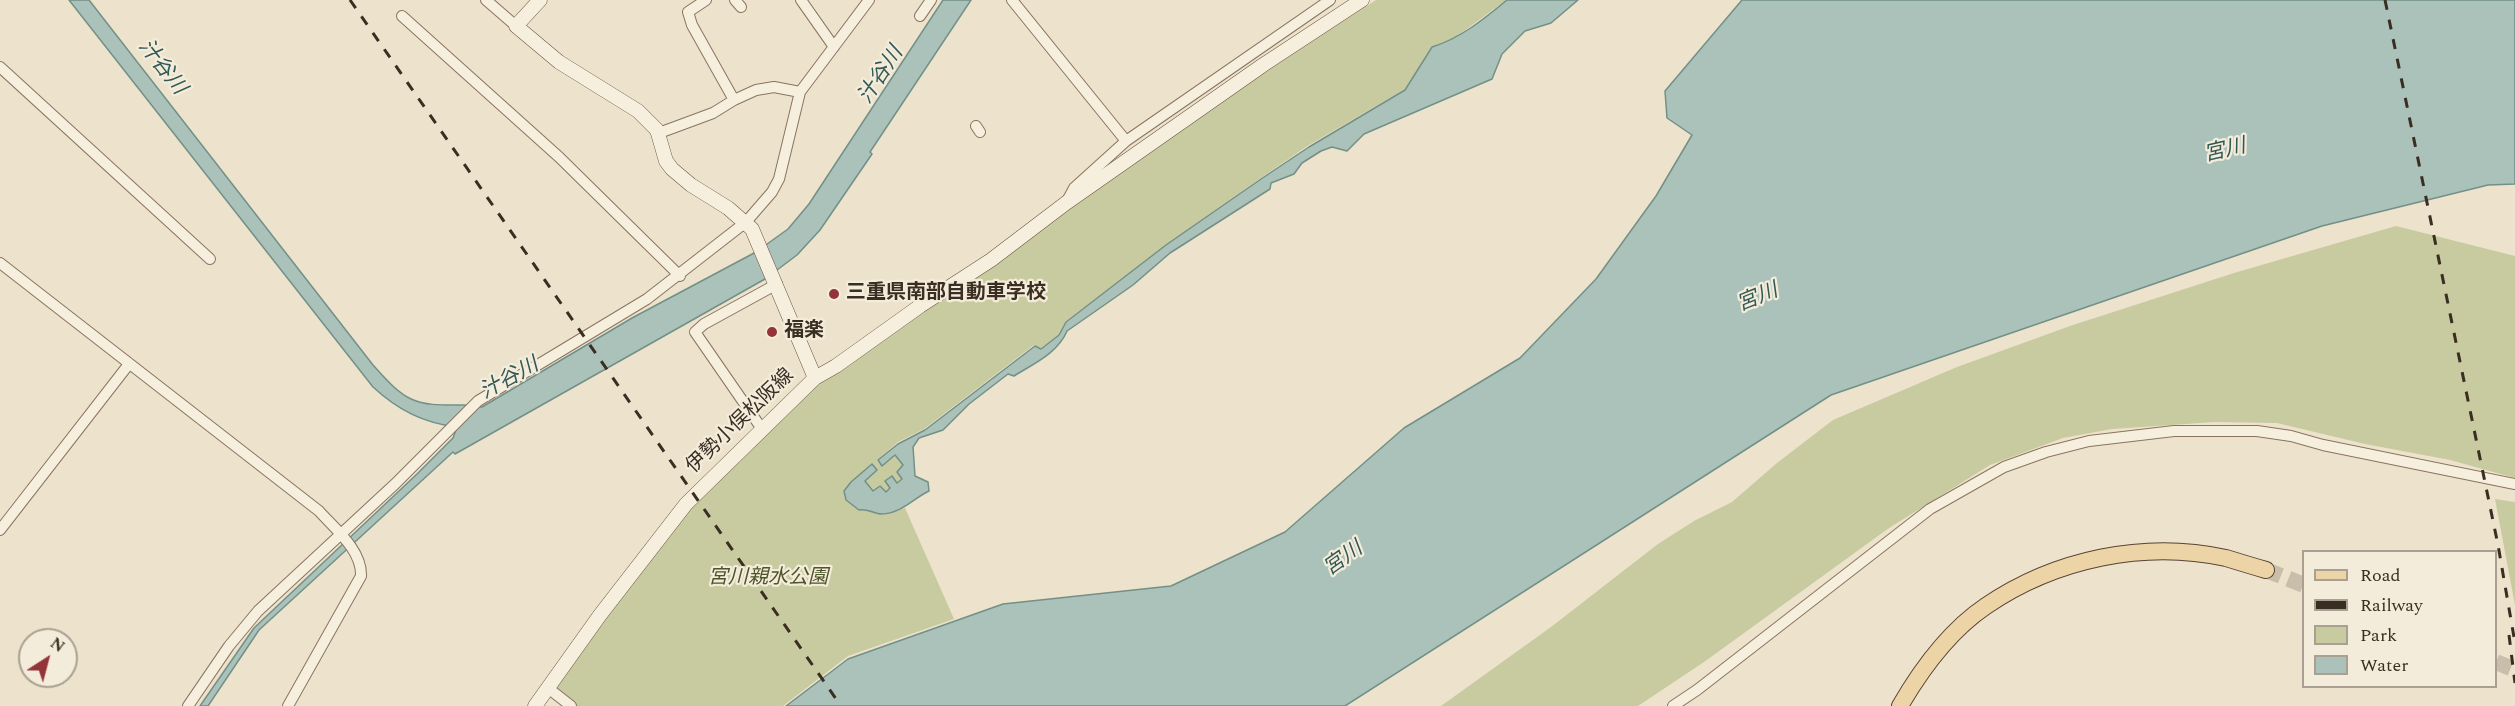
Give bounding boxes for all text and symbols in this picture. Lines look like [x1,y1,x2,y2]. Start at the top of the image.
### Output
water label: 汁谷川 [132,35,190,101]
water label: 汁谷川 [854,43,910,109]
water label: 宮川 [2202,135,2248,169]
water label: 宮川 [1734,279,1782,319]
place label: 三重県南部自動車学校 [846,282,1046,306]
marker: 三重県南部自動車学校 [827,287,841,301]
place label: 福楽 [784,320,824,344]
marker: 福楽 [765,325,779,339]
water label: 汁谷川 [476,354,544,406]
street label: 伊勢小俣松阪線 [682,365,800,479]
water label: 宮川 [1320,538,1368,582]
legend [2302,550,2497,688]
text: Road [2360,562,2401,589]
park label: 宮川親水公園 [708,567,828,591]
text: Railway [2360,592,2423,619]
text: Park [2360,622,2397,649]
north arrow [18,628,78,688]
text: N [45,632,70,659]
text: Water [2360,652,2408,679]

